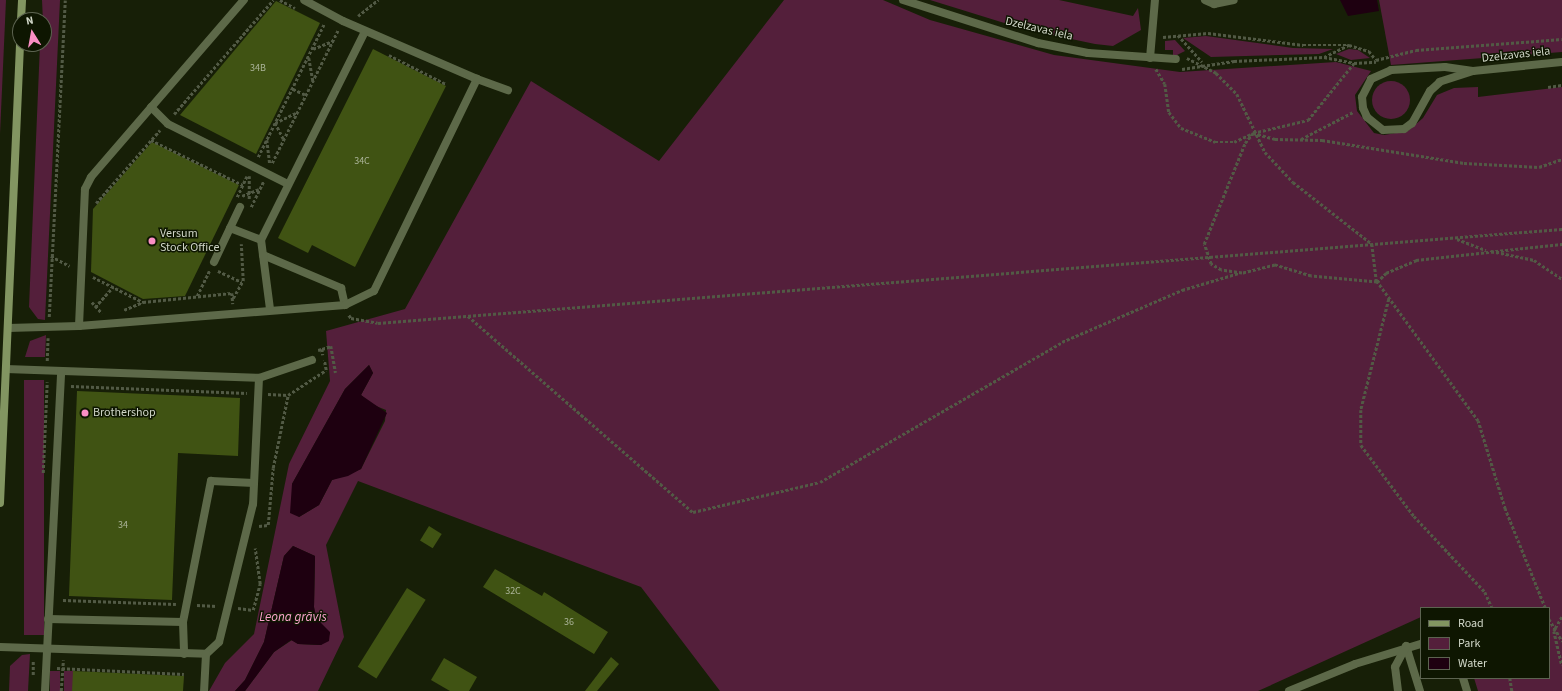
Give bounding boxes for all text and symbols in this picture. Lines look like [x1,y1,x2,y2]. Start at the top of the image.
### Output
north arrow [12,12,52,52]
text: N [25,13,35,29]
street label: Dzelzavas iela [1004,14,1074,44]
street label: Dzelzavas iela [1481,44,1551,66]
house number: 34B [250,63,266,75]
house number: 34C [354,156,370,168]
place label: Versum Stock Office [160,227,219,255]
marker: Versum Stock Office [147,236,157,246]
place label: Brothershop [93,406,156,420]
marker: Brothershop [80,408,90,418]
house number: 34 [118,520,128,532]
house number: 32C [505,586,521,598]
legend [1420,607,1550,679]
water label: Leona grāvis [259,609,327,625]
text: Road [1458,615,1484,632]
house number: 36 [564,617,574,629]
text: Park [1458,635,1480,652]
text: Water [1458,655,1487,672]

